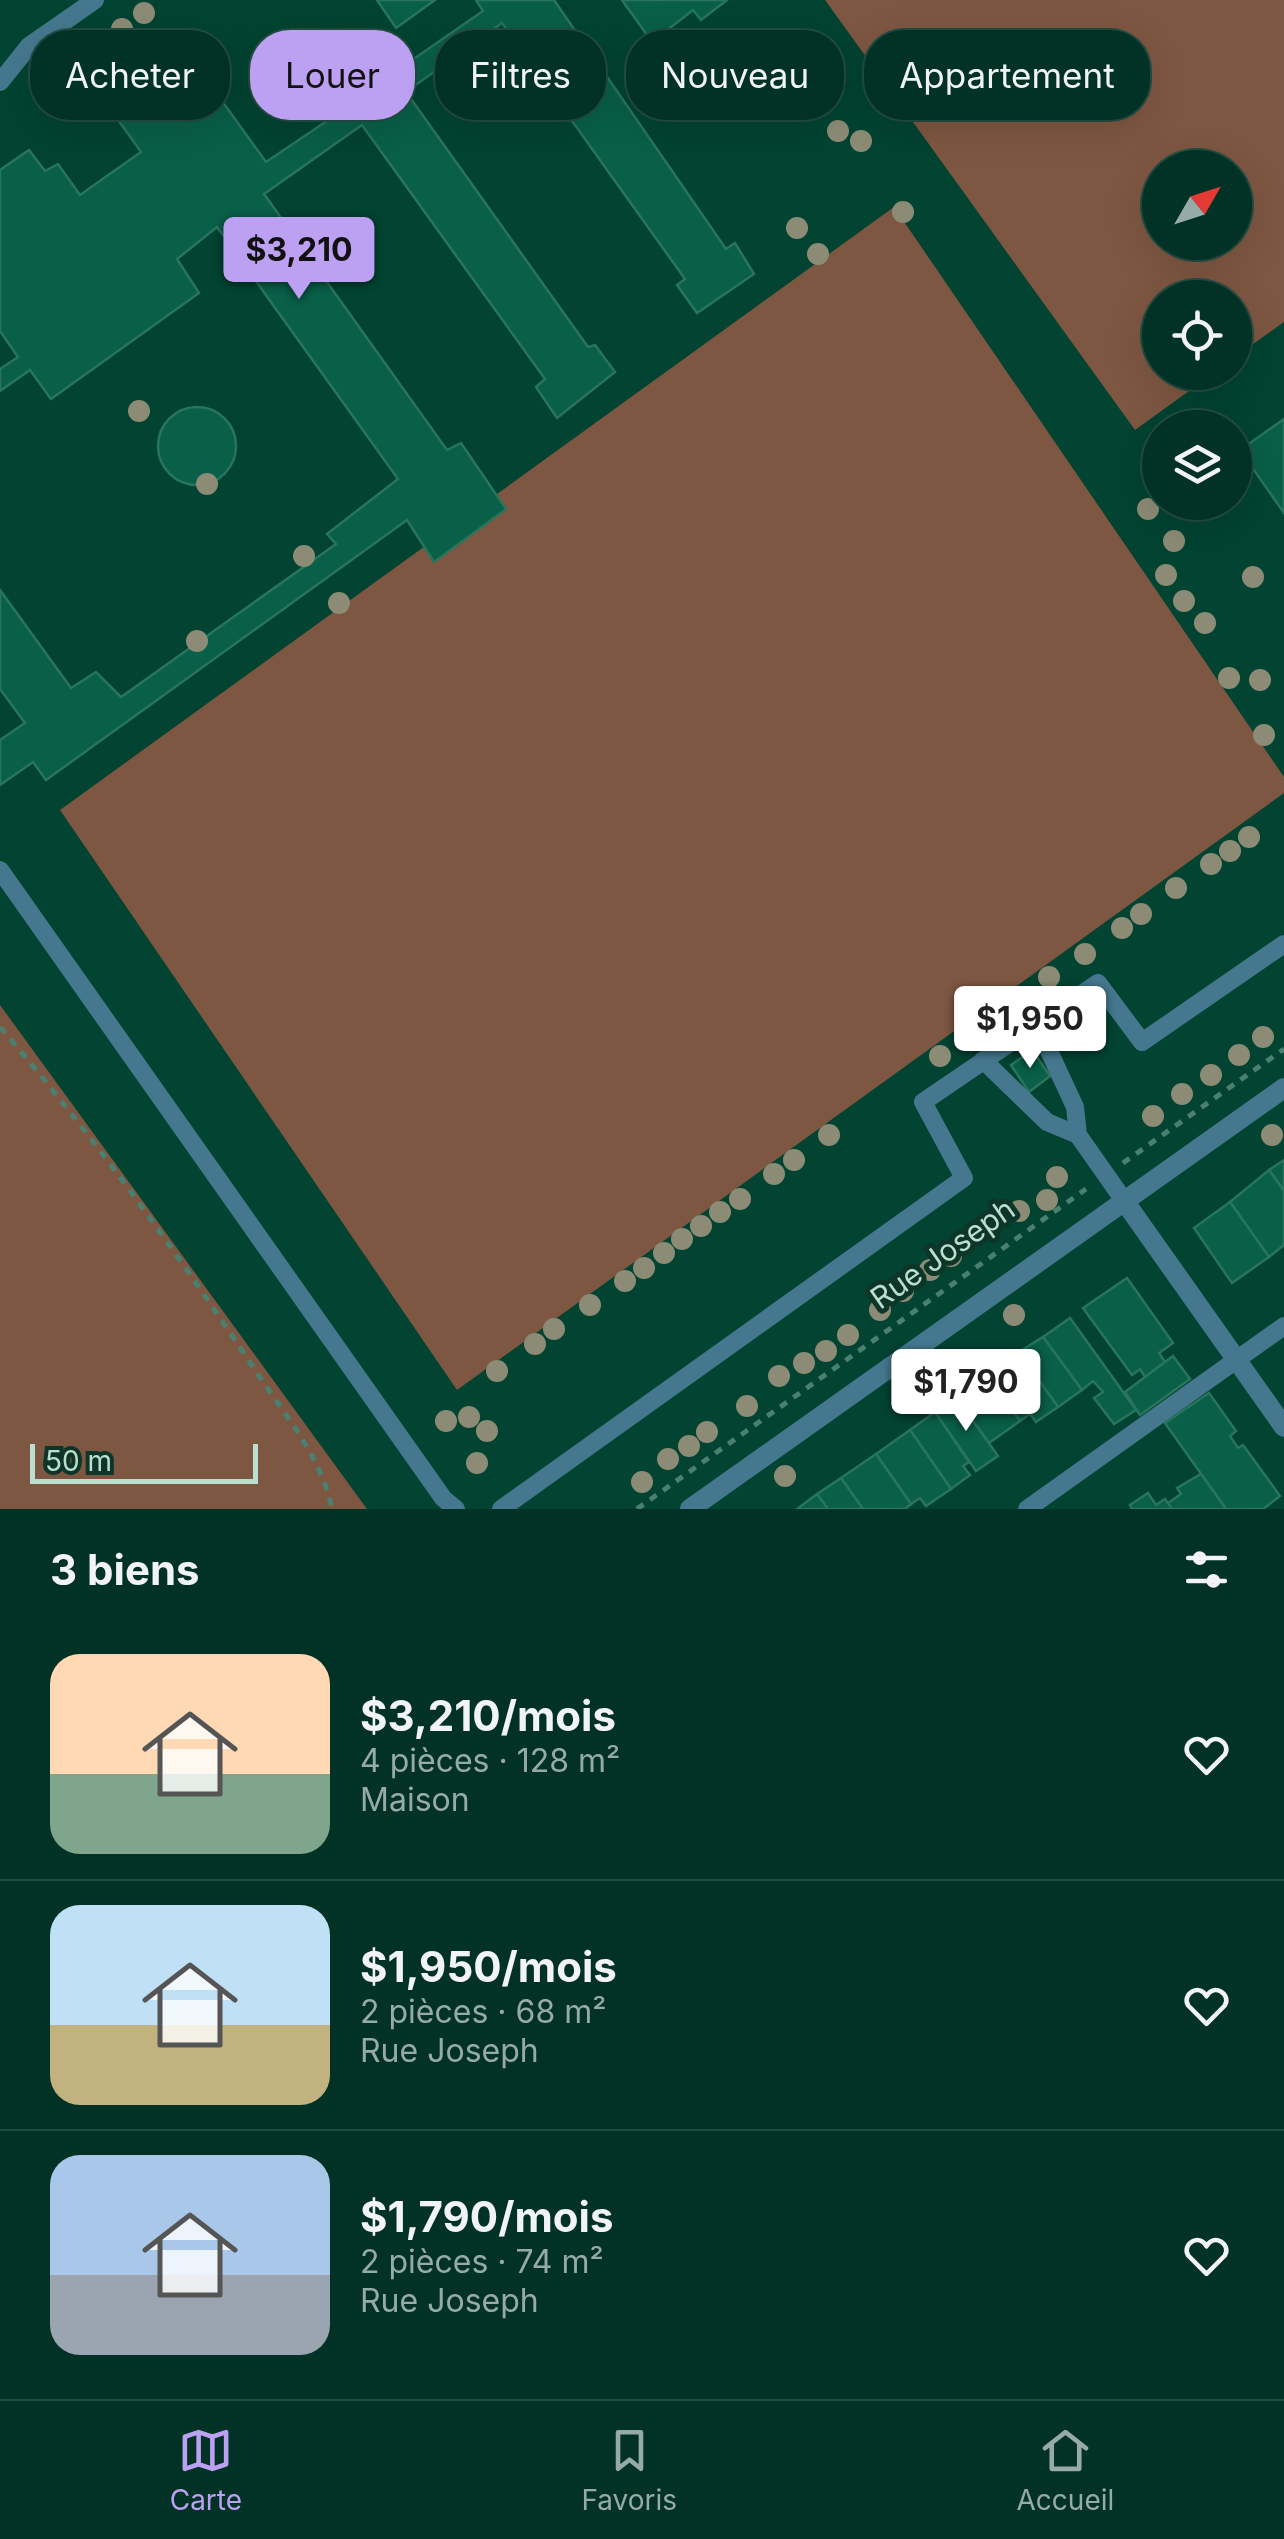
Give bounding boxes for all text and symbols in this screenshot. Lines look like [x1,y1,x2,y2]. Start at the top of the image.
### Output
chip: Acheter [30,30,230,120]
chip: Louer [250,30,415,120]
chip: Filtres [435,30,606,120]
chip: Nouveau [626,30,844,120]
chip: Appartement [864,30,1150,120]
north arrow [1142,150,1252,260]
map controls [1142,150,1252,520]
pin: $3,210 [218,217,380,302]
text: $3,210 [245,230,353,269]
button: locate [1142,280,1252,390]
button: layers [1142,410,1252,520]
pin: $1,950 [949,986,1111,1071]
text: $1,950 [976,999,1084,1038]
street label: Rue Joseph [863,1190,1021,1316]
pin: $1,790 [885,1349,1047,1434]
text: $1,790 [913,1362,1019,1401]
scale bar [30,1439,258,1484]
text: 50 m [45,1444,112,1478]
icon: filters [1179,1542,1234,1597]
text: 3 biens [50,1544,200,1595]
text: $3,210/mois [360,1690,616,1741]
icon: home [130,1694,250,1814]
icon: heart [1179,1727,1234,1782]
text: 4 pièces · 128 m² [360,1741,620,1780]
text: Maison [360,1780,470,1819]
text: $1,950/mois [360,1941,617,1992]
icon: home [130,1945,250,2065]
icon: heart [1179,1978,1234,2033]
text: 2 pièces · 68 m² [360,1992,606,2031]
text: Rue Joseph [360,2031,539,2070]
text: $1,790/mois [360,2191,613,2242]
icon: home [130,2195,250,2315]
icon: heart [1179,2228,1234,2283]
text: 2 pièces · 74 m² [360,2242,604,2281]
text: Rue Joseph [360,2281,539,2320]
tab: Carte [170,2423,242,2517]
tab: Favoris [581,2423,677,2517]
tab: Accueil [1017,2423,1114,2517]

